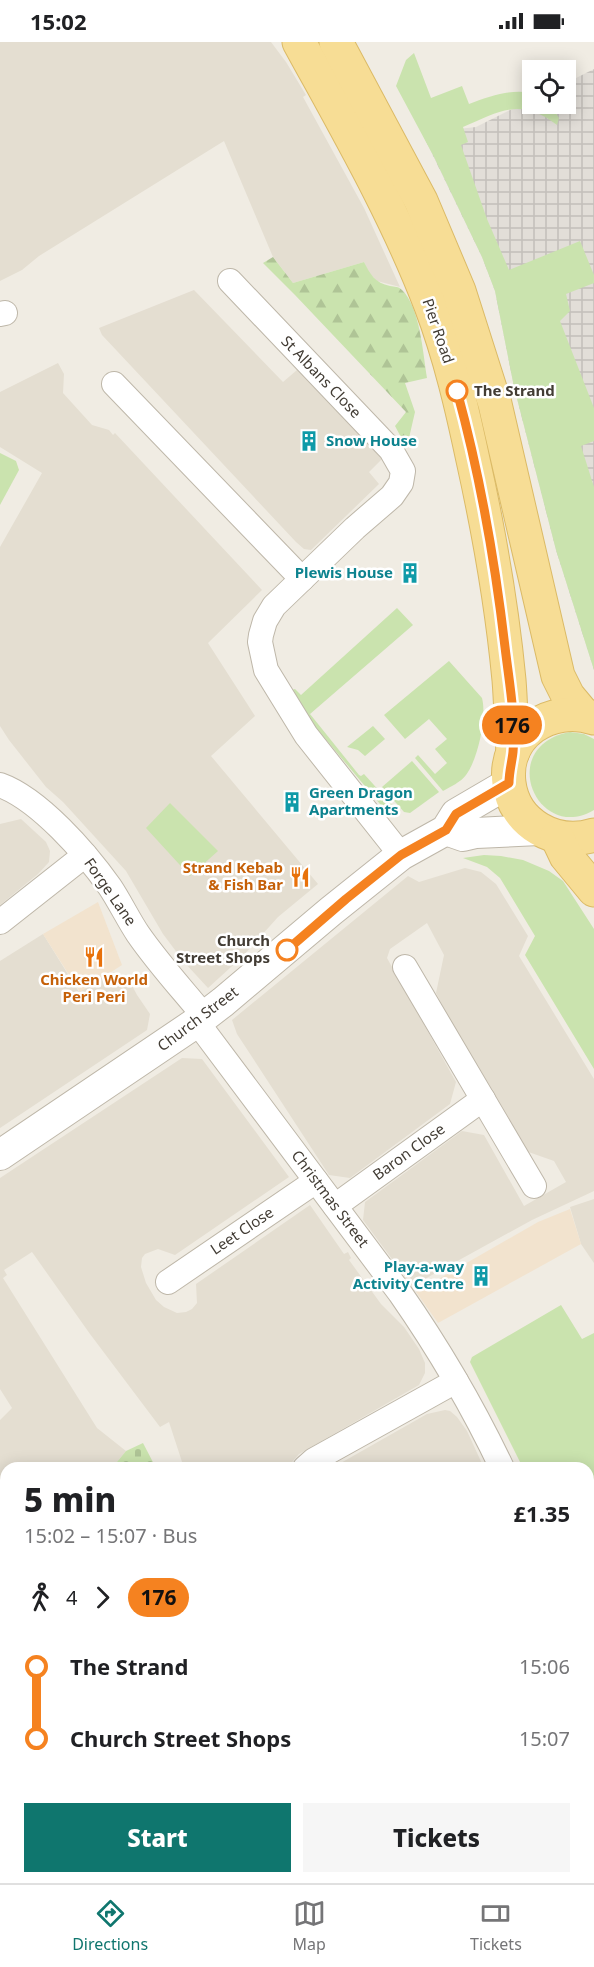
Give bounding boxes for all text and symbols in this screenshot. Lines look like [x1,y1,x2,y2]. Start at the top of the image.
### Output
text: 15:02 [30,6,87,36]
map controls [522,60,576,114]
button: locate [522,60,576,114]
street label: Pier Road [418,295,459,366]
street label: St Albans Close [277,331,366,422]
marker: The Strand [446,380,468,402]
place label: The Strand [474,380,555,400]
building icon: Snow House [297,429,321,453]
place label: Snow House [326,430,417,450]
building icon: Plewis House [398,561,422,585]
place label: Plewis House [295,562,393,582]
line badge: 176 [478,706,546,744]
text: 176 [494,711,530,739]
place label: Green Dragon Apartments [309,782,413,819]
building icon: Green Dragon Apartments [280,790,304,814]
street label: Forge Lane [80,854,142,929]
place label: Strand Kebab & Fish Bar [183,857,283,894]
restaurant icon: Strand Kebab & Fish Bar [288,865,312,889]
place label: Church Street Shops [176,930,270,967]
marker: Church Street Shops [276,939,298,961]
restaurant icon: Chicken World Peri Peri [82,945,106,969]
place label: Chicken World Peri Peri [40,969,148,1006]
street label: Church Street [153,981,242,1055]
street label: Baron Close [368,1118,448,1184]
street label: Christmas Street [288,1146,374,1252]
street label: Leet Close [206,1202,277,1259]
place label: Play-a-way Activity Centre [353,1256,464,1293]
building icon: Play-a-way Activity Centre [469,1264,493,1288]
text: 5 min [24,1477,116,1522]
text: £1.35 [513,1498,570,1528]
text: 15:02 – 15:07 · Bus [24,1522,197,1549]
icon: walk [24,1581,57,1614]
icon: forward [86,1581,119,1614]
text: 176 [140,1583,177,1611]
text: 4 [66,1584,77,1611]
text: The Strand [70,1651,188,1681]
text: 15:06 [519,1653,570,1680]
text: Church Street Shops [70,1723,291,1753]
text: 15:07 [519,1725,570,1752]
button: Start [24,1803,291,1872]
button: Tickets [303,1803,570,1872]
tab: Directions [72,1897,148,1955]
tab: Map [292,1897,326,1955]
tab: Tickets [470,1897,522,1955]

